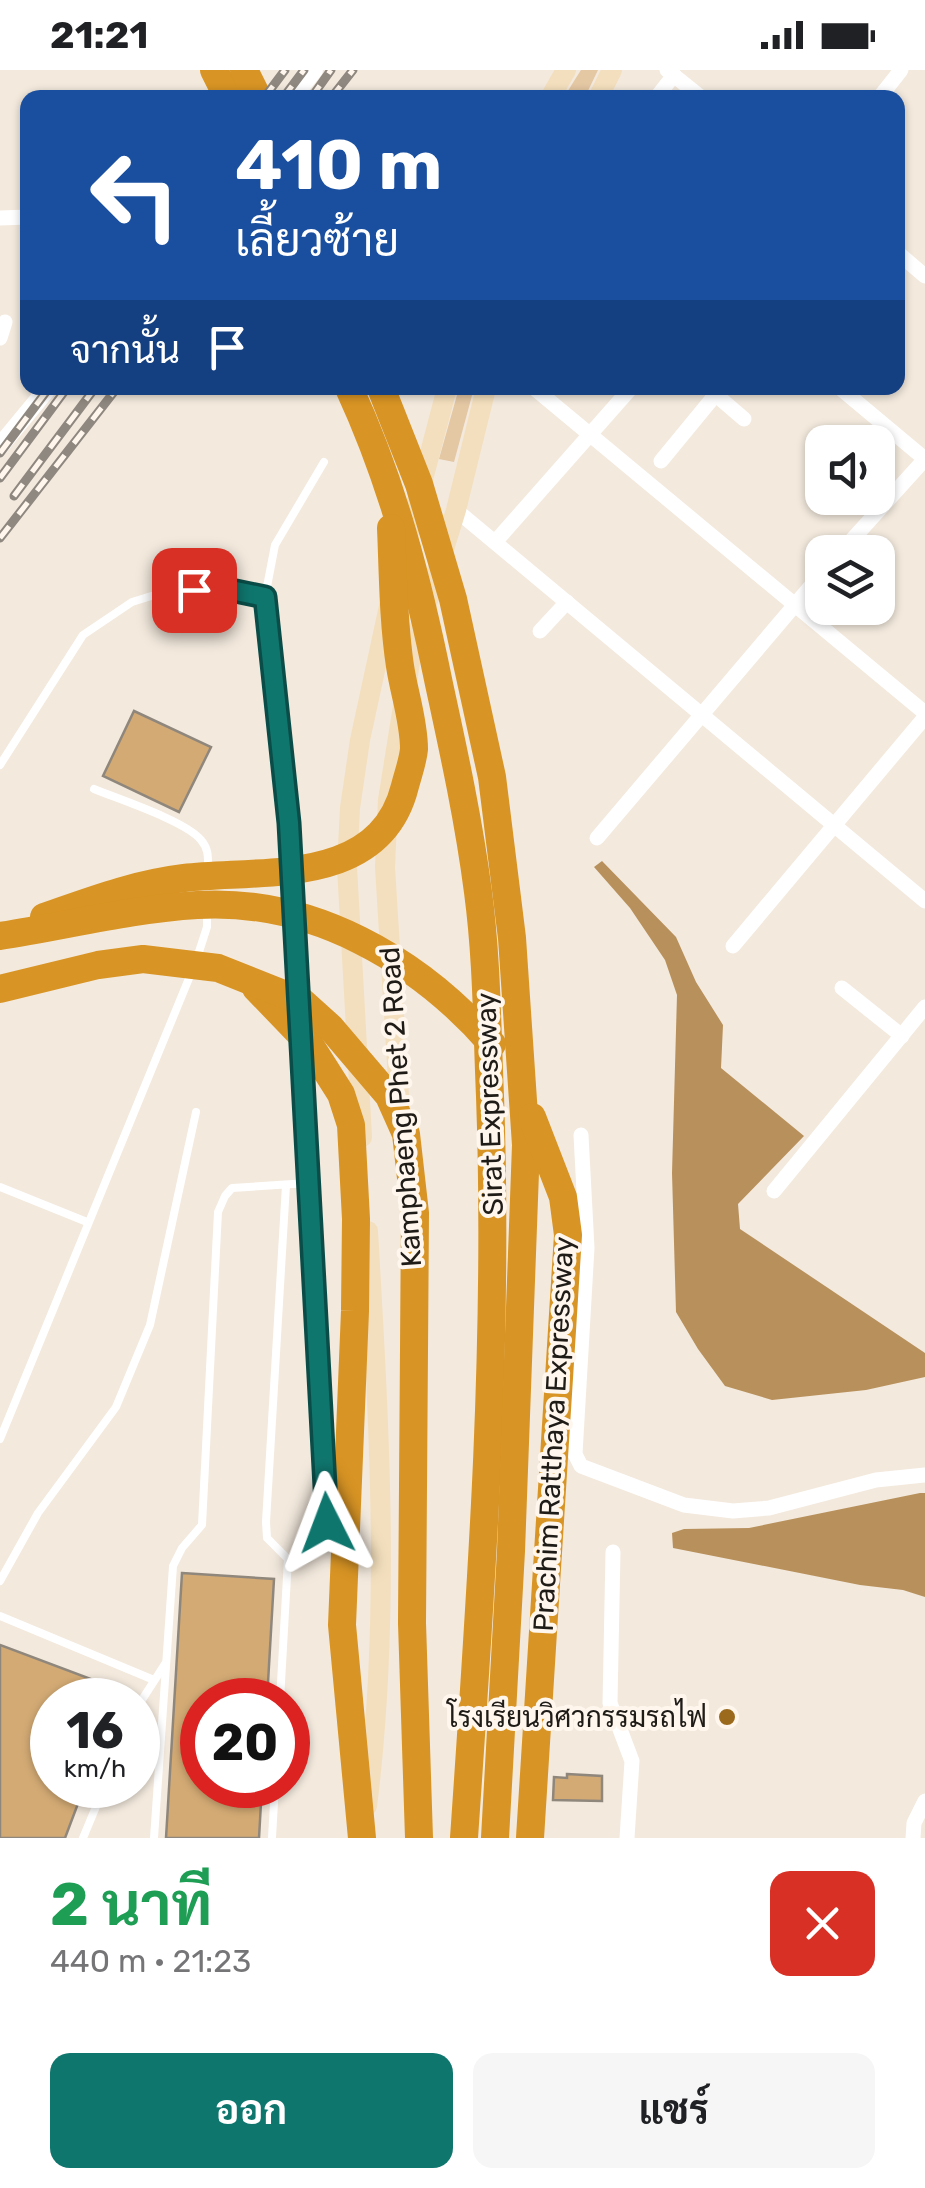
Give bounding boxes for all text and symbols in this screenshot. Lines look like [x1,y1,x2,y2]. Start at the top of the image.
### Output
text: 21:21 [50,12,148,58]
text: 410 m [235,124,443,207]
icon: left [70,130,200,260]
text: เลี้ยวซ้าย [235,214,399,267]
icon: arrive [200,320,255,375]
text: จากนั้น [70,327,180,373]
map controls [805,425,895,625]
button: sound [805,425,895,515]
button: layers [805,535,895,625]
pin [152,548,237,633]
icon: arrive [167,563,222,618]
street label: Kamphaeng Phet 2 Road [373,946,428,1268]
street label: Sirat Expressway [469,992,510,1216]
street label: Prachim Ratthaya Expressway [527,1236,580,1632]
position arrow [275,1471,379,1575]
speed limit sign: 20 [180,1678,310,1808]
place label: โรงเรียนวิศวกรรมรถไฟ [445,1698,707,1734]
text: 16 [66,1701,124,1761]
marker: โรงเรียนวิศวกรรมรถไฟ [716,1706,738,1728]
text: km/h [64,1754,126,1783]
text: 2 นาที [50,1869,212,1940]
button: close [770,1871,875,1976]
text: 440 m · 21:23 [50,1942,251,1980]
button: ออก [50,2053,453,2168]
button: แชร์ [473,2053,875,2168]

